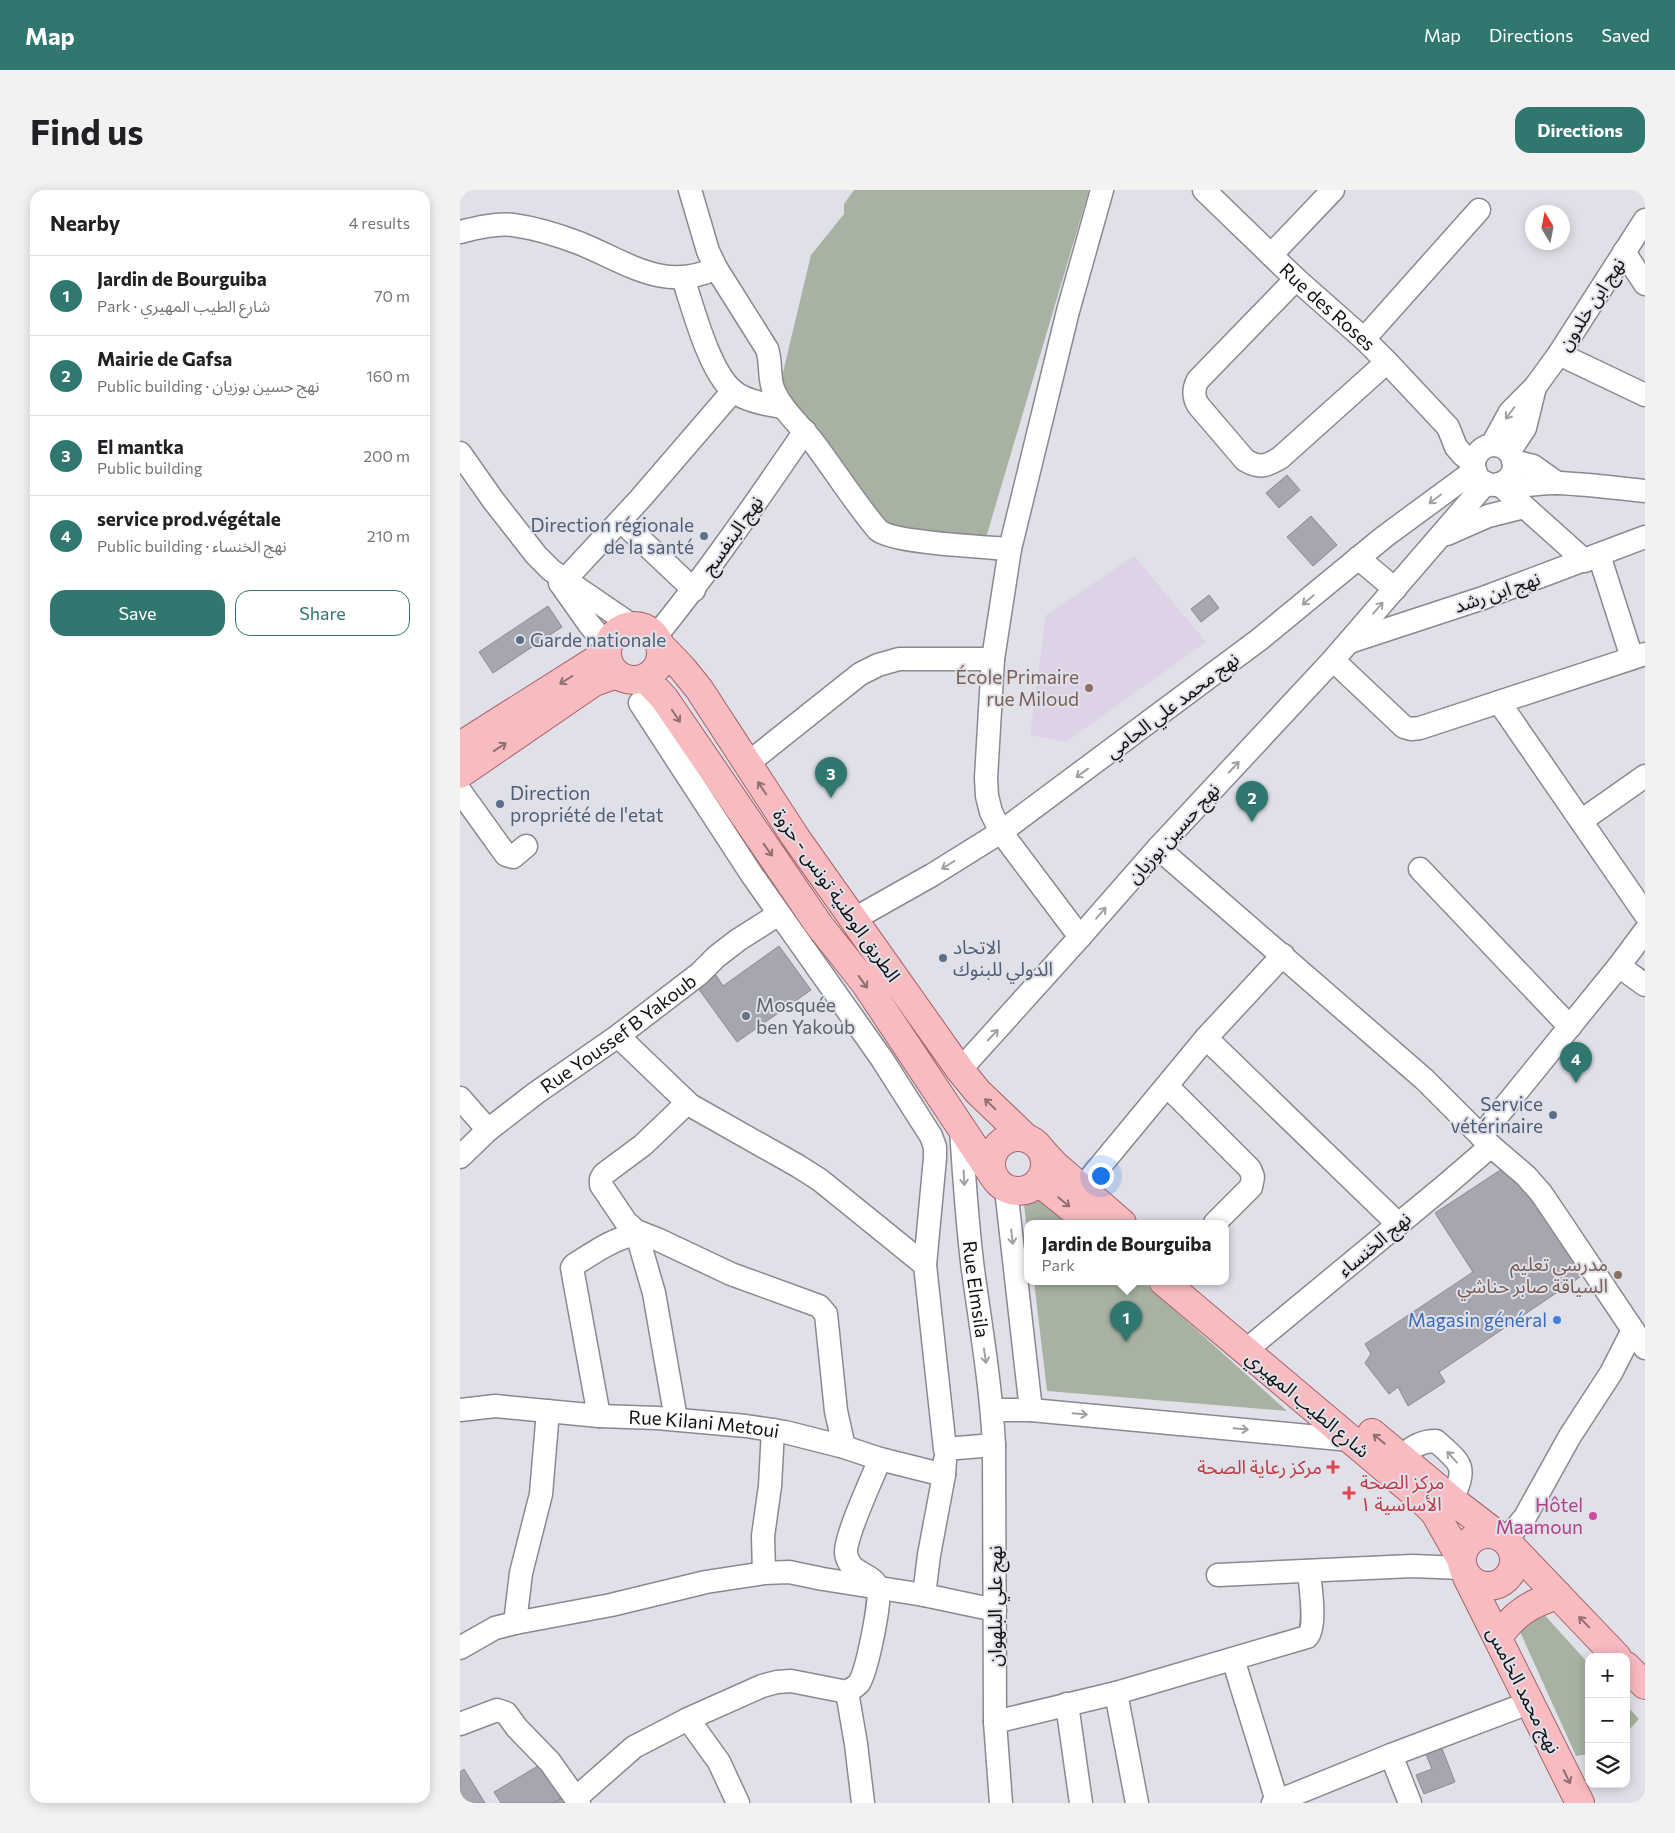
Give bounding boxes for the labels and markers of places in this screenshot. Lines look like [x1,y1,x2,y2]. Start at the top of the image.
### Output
place label: Direction régionale de la santé [530,513,694,558]
marker: Direction régionale de la santé [698,530,710,542]
place label: Garde nationale [530,628,666,651]
marker: Garde nationale [514,634,526,646]
place label: École Primaire rue Miloud [955,665,1079,710]
marker: École Primaire rue Miloud [1083,682,1095,694]
pin: 3 [815,757,847,798]
place label: Direction propriété de l'etat [510,781,664,826]
pin: 2 [1236,781,1268,822]
marker: Direction propriété de l'etat [494,798,506,810]
place label: الاتحاد الدولي للبنوك [953,935,1053,984]
marker: الاتحاد الدولي للبنوك [937,952,949,964]
place label: Mosquée ben Yakoub [756,993,855,1038]
marker: Mosquée ben Yakoub [740,1010,752,1022]
pin: 4 [1560,1042,1592,1083]
place label: Service vétérinaire [1451,1092,1543,1137]
marker: Service vétérinaire [1547,1109,1559,1121]
place label: مدرسى تعليم السياقة صابر حناشي [1457,1252,1608,1301]
marker: مدرسى تعليم السياقة صابر حناشي [1612,1269,1624,1281]
pin: 1 [1110,1301,1142,1342]
place label: Magasin général [1408,1308,1547,1331]
marker: Magasin général [1551,1314,1563,1326]
place label: مركز رعاية الصحة [1197,1455,1322,1479]
marker: مركز رعاية الصحة [1326,1460,1340,1474]
place label: مركز الصحة الأساسية ١ [1360,1470,1445,1515]
marker: مركز الصحة الأساسية ١ [1342,1486,1356,1500]
place label: Hôtel Maamoun [1496,1493,1583,1538]
marker: Hôtel Maamoun [1587,1510,1599,1522]

